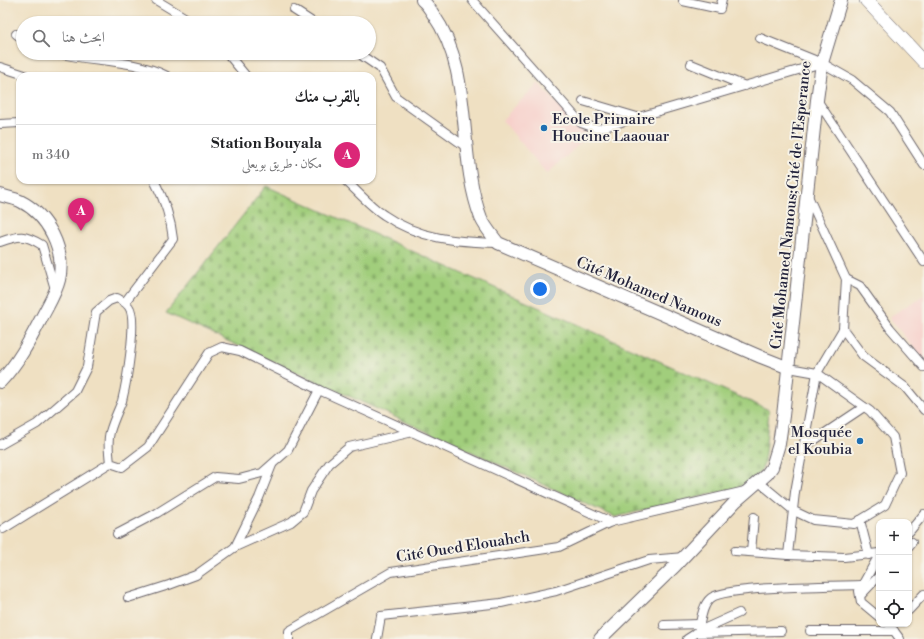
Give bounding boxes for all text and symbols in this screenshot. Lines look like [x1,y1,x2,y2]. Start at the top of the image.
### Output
search box [16,16,376,60]
icon: search [30,27,52,49]
text: ابحث هنا [62,28,105,47]
street label: Cité Mohamed Namous;Cité de l'Esperance [766,60,816,350]
text: بالقرب منك [294,86,360,108]
place label: Ecole Primaire Houcine Laaouar [552,110,670,146]
marker: Ecole Primaire Houcine Laaouar [539,123,549,133]
text: Station Bouyala [211,134,322,153]
text: 340 m [32,147,70,163]
text: A [342,147,352,163]
text: مكان · طريق بويعلى [242,156,322,172]
pin: A [68,198,94,231]
street label: Cité Mohamed Namous [573,253,725,331]
your location [530,279,550,299]
place label: Mosquée el Koubia [788,423,852,459]
marker: Mosquée el Koubia [855,436,865,446]
map controls [876,519,912,627]
button: + [876,519,912,555]
street label: Cité Oued Elouahch [395,527,531,567]
button: − [876,555,912,591]
button: locate [876,591,912,627]

